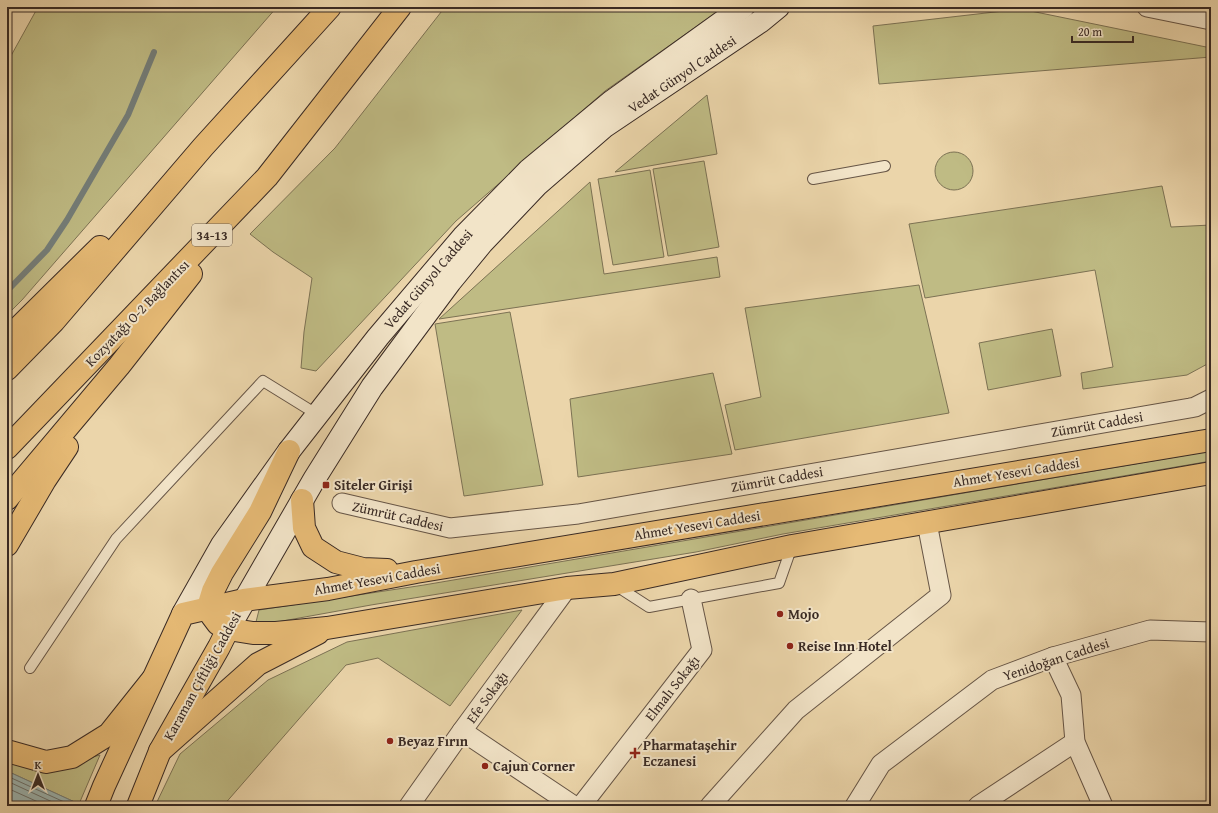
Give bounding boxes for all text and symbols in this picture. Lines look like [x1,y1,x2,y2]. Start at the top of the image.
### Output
scale bar [1072,18,1133,44]
text: 20 m [1078,23,1102,40]
street label: Vedat Günyol Caddesi [624,30,740,118]
road number: 34-13 [192,224,232,246]
street label: Vedat Günyol Caddesi [379,225,477,333]
street label: Kozyatağı O-2 Bağlantısı [81,255,194,371]
street label: Zümrüt Caddesi [1049,406,1145,442]
street label: Ahmet Yesevi Caddesi [951,452,1081,492]
street label: Zümrüt Caddesi [729,461,825,497]
place label: Siteler Girişi [334,475,413,495]
marker: Siteler Girişi [321,480,331,490]
street label: Zümrüt Caddesi [350,496,446,536]
street label: Ahmet Yesevi Caddesi [632,505,762,545]
street label: Ahmet Yesevi Caddesi [312,558,442,600]
place label: Mojo [788,604,820,624]
street label: Karaman Çiftliği Caddesi [158,608,246,744]
marker: Mojo [775,609,785,619]
street label: Yenidoğan Caddesi [1000,632,1112,686]
place label: Reise Inn Hotel [798,636,893,656]
marker: Reise Inn Hotel [785,641,795,651]
street label: Elmalı Sokağı [640,651,704,725]
street label: Efe Sokağı [461,667,513,727]
place label: Beyaz Fırın [398,731,469,751]
place label: Pharmataşehir Eczanesi [643,735,737,771]
marker: Beyaz Fırın [385,736,395,746]
marker: Pharmataşehir Eczanesi [630,748,640,758]
north arrow [18,755,58,795]
place label: Cajun Corner [493,756,576,776]
text: K [35,757,42,773]
marker: Cajun Corner [480,761,490,771]

